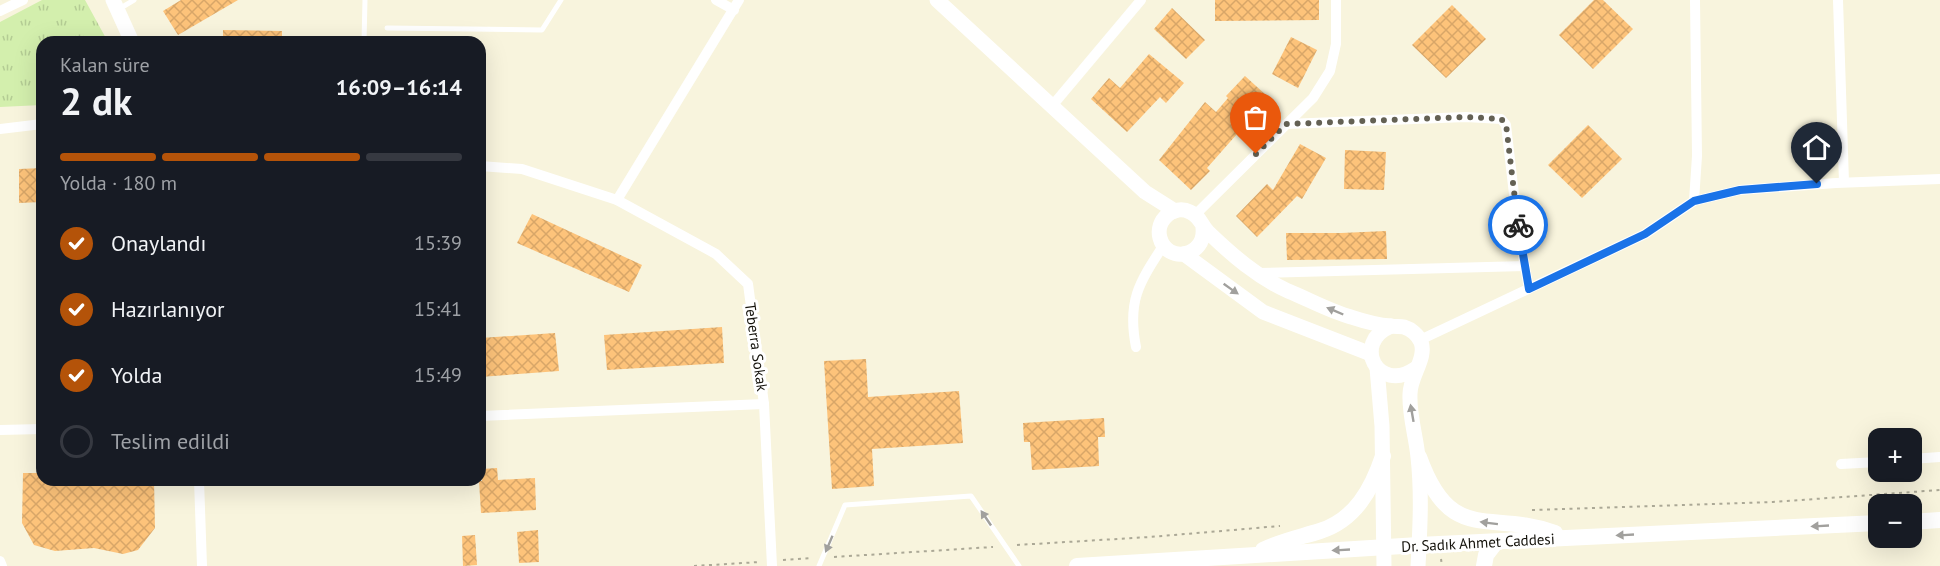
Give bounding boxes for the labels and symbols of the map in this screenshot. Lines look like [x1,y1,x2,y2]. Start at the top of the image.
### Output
pin [1230,92,1281,154]
pin [1791,122,1842,184]
courier [1488,195,1548,255]
one-way arrow [1222,283,1238,295]
street label: Teberra Sokak [741,301,772,393]
one-way arrow [1326,305,1344,315]
one-way arrow [1407,403,1416,422]
one-way arrow [980,510,992,526]
one-way arrow [1480,518,1499,528]
one-way arrow [1810,522,1829,531]
street label: Dr. Sadık Ahmet Caddesi [1401,529,1555,556]
one-way arrow [1615,531,1634,540]
one-way arrow [824,535,833,552]
one-way arrow [1331,545,1350,555]

